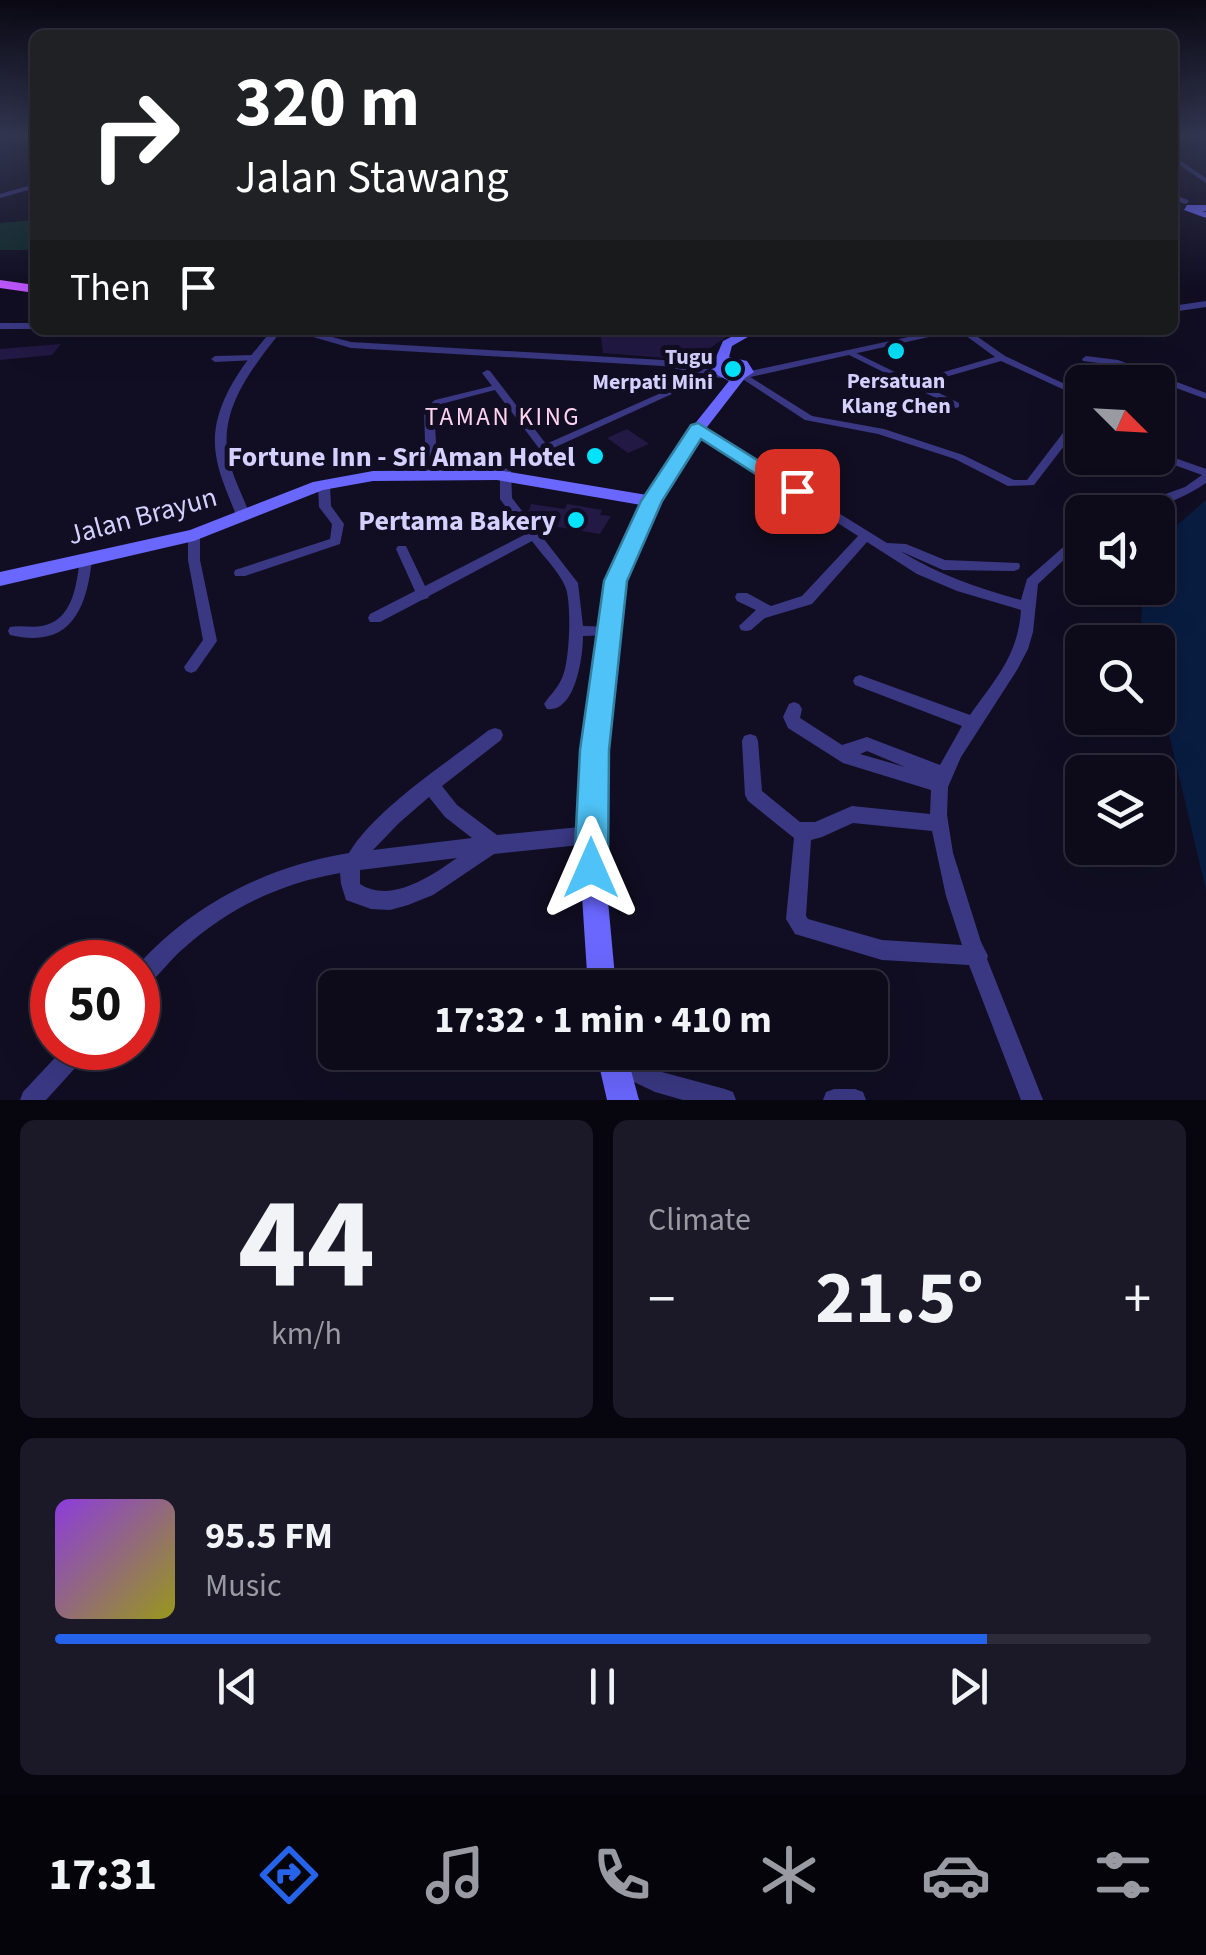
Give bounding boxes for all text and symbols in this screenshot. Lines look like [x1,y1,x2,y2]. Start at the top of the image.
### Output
text: 320 m [235,53,420,153]
icon: right [70,70,200,200]
text: Jalan Stawang [235,146,509,210]
icon: arrive [171,260,226,315]
text: Then [70,261,151,315]
marker: Persatuan Klang Chen [885,340,907,362]
place label: Tugu Merpati Mini [592,341,713,398]
marker: Tugu Merpati Mini [722,358,744,380]
place label: Persatuan Klang Chen [841,365,951,422]
north arrow [1065,365,1175,475]
map controls [1065,365,1175,865]
district label: TAMAN KING [425,399,581,435]
place label: Fortune Inn - Sri Aman Hotel [228,437,575,477]
marker: Fortune Inn - Sri Aman Hotel [584,445,606,467]
pin [755,449,840,534]
icon: arrive [770,464,825,519]
street label: Jalan Brayun [63,477,221,555]
button: sound [1065,495,1175,605]
place label: Pertama Bakery [358,501,556,541]
marker: Pertama Bakery [565,509,587,531]
button: search [1065,625,1175,735]
button: layers [1065,755,1175,865]
position arrow [539,816,643,920]
speed limit sign: 50 [30,940,160,1070]
text: 17:32 · 1 min · 410 m [434,993,772,1047]
text: 44 [238,1153,375,1338]
text: Climate [648,1197,751,1243]
text: 21.5° [815,1245,984,1352]
text: − [648,1261,675,1339]
text: + [1124,1261,1151,1339]
text: km/h [271,1311,342,1357]
text: 95.5 FM [205,1509,333,1563]
text: Music [205,1563,282,1609]
icon: previous [210,1659,265,1714]
icon: pause [575,1659,630,1714]
icon: next [941,1659,996,1714]
icon: directions [254,1840,324,1910]
icon: music [420,1840,490,1910]
icon: phone [587,1840,657,1910]
icon: climate [754,1840,824,1910]
icon: car [921,1840,991,1910]
icon: filters [1088,1840,1158,1910]
text: 17:31 [48,1843,157,1907]

